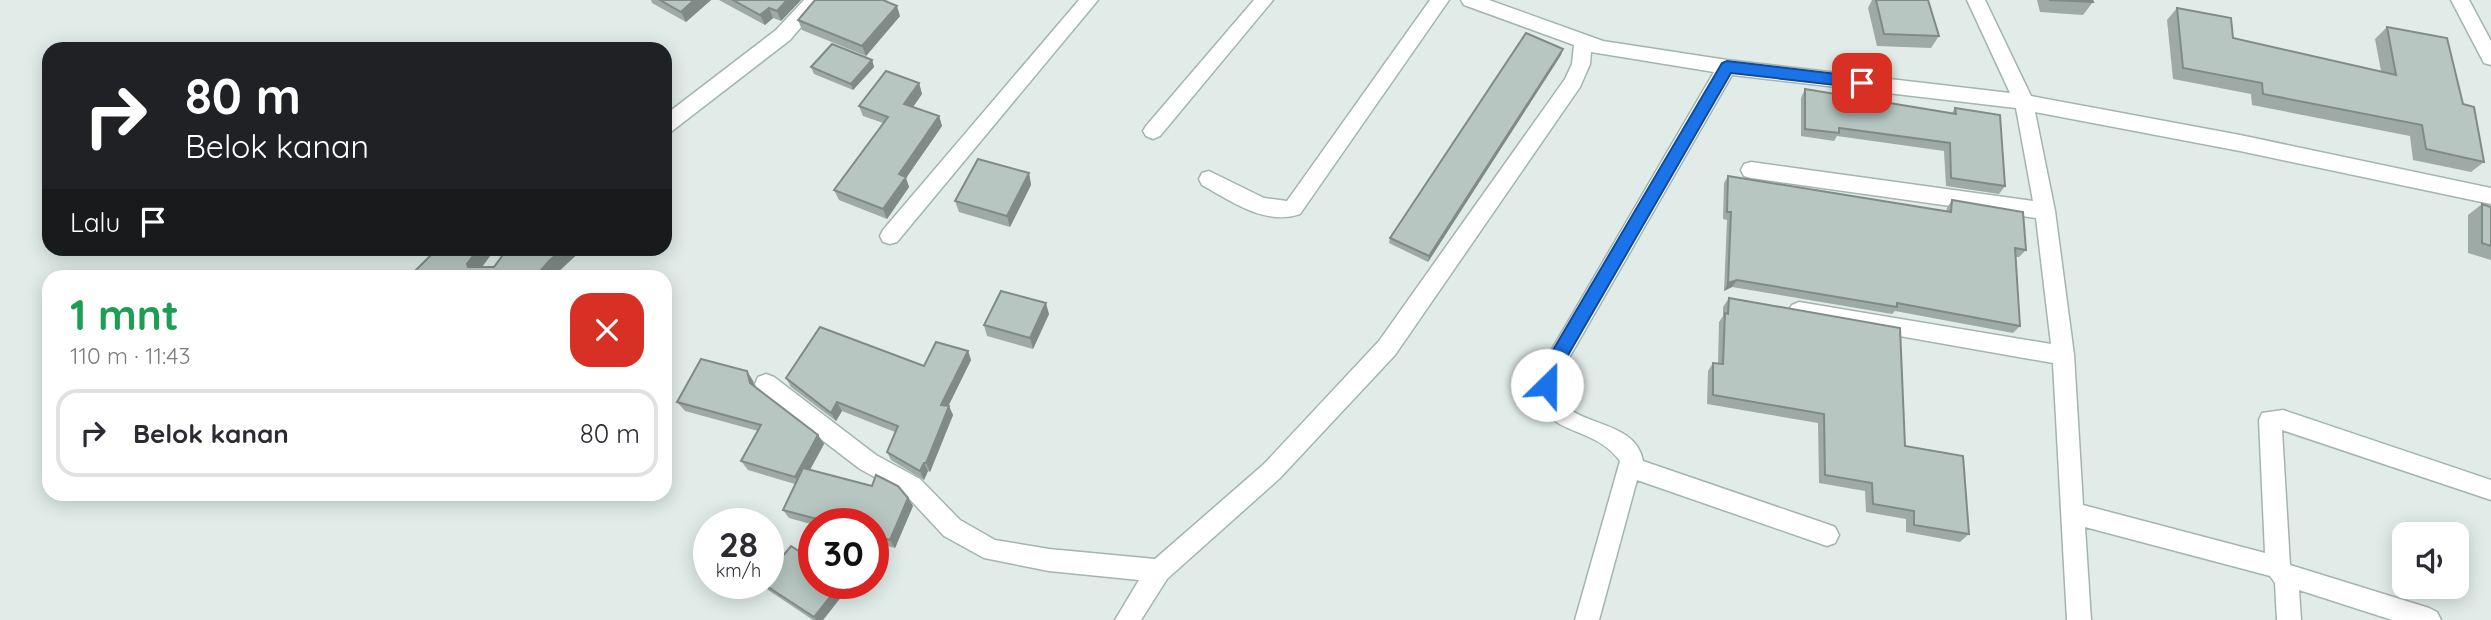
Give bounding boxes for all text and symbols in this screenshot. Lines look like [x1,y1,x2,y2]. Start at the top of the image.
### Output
pin [1832,53,1892,113]
icon: arrive [1843,64,1881,102]
text: 80 m [185,65,301,126]
icon: right [70,70,161,161]
text: Belok kanan [185,126,369,166]
icon: arrive [134,203,172,241]
text: Lalu [70,206,120,239]
text: 1 mnt [70,288,179,341]
button: close [570,293,644,367]
text: 110 m · 11:43 [70,341,191,370]
position arrow [1510,348,1584,422]
icon: right [74,414,112,452]
text: Belok kanan [133,417,289,450]
text: 80 m [580,417,640,450]
speed limit sign: 30 [798,508,889,599]
text: 28 [719,522,758,566]
map controls [2392,522,2469,599]
button: sound [2392,522,2469,599]
text: km/h [716,559,761,582]

